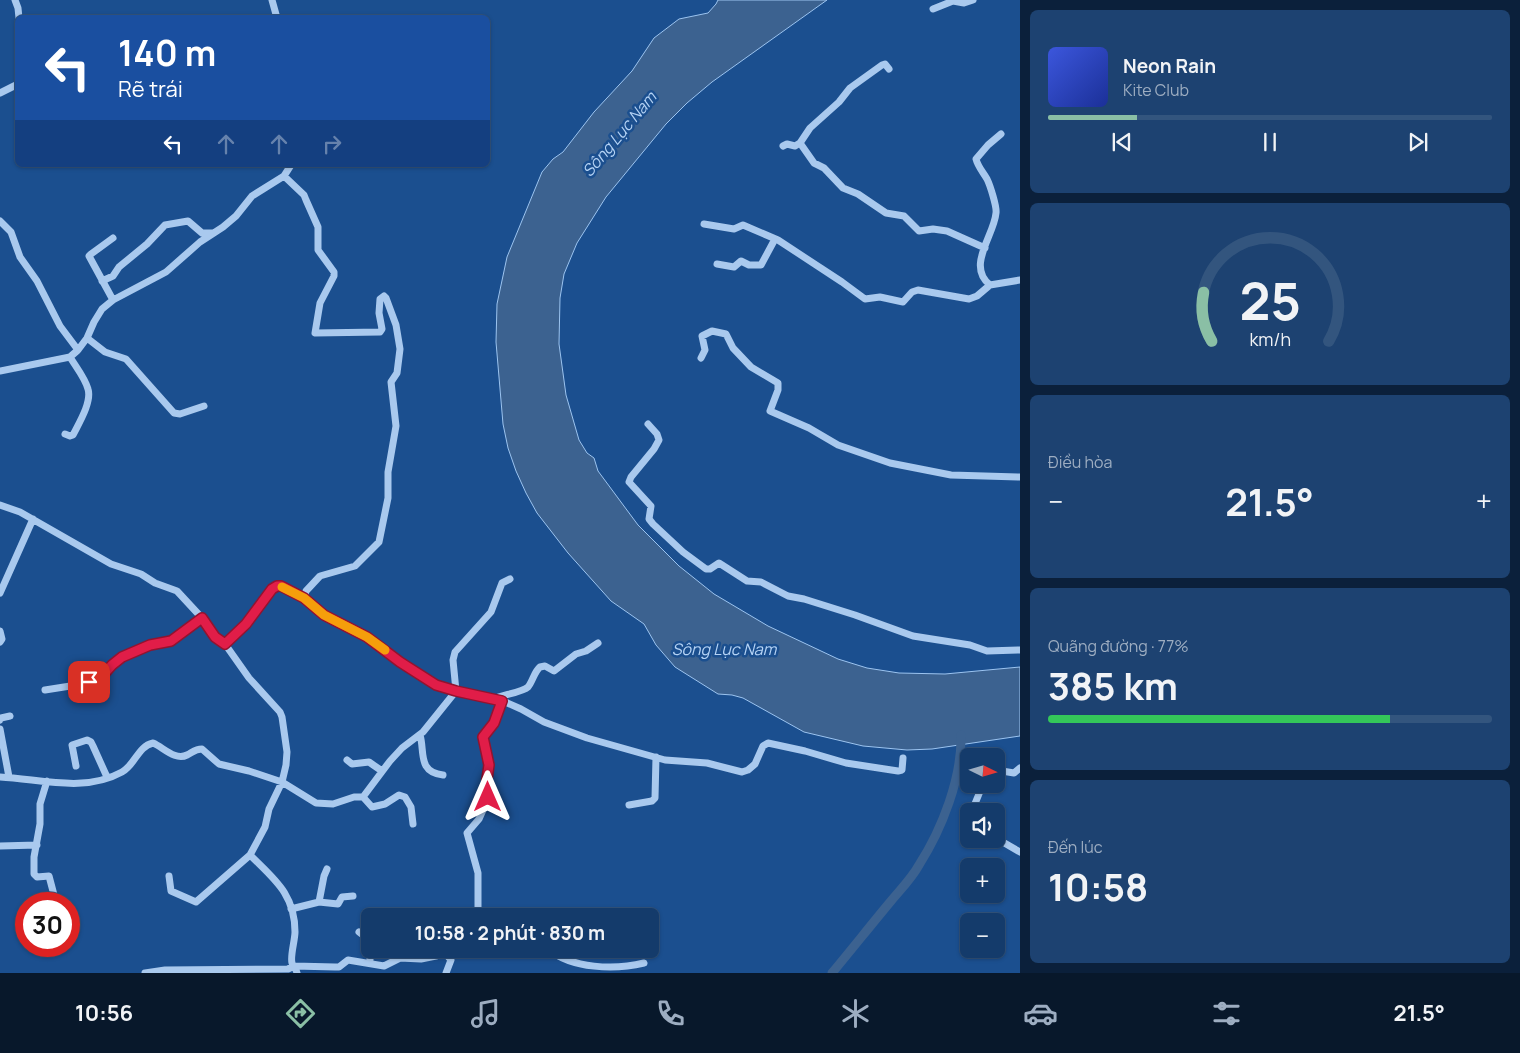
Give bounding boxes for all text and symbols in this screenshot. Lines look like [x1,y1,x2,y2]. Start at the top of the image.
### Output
text: 140 m [118,29,216,77]
icon: left [35,35,100,100]
text: Neon Rain [1123,53,1216,79]
text: Rẽ trái [118,74,183,104]
text: Kite Club [1123,79,1189,101]
water label: Sông Lục Nam [577,86,662,181]
icon: previous [1108,128,1136,156]
icon: pause [1256,128,1284,156]
icon: next [1404,128,1432,156]
icon: left [159,130,187,158]
icon: ahead [212,130,240,158]
icon: ahead [265,130,293,158]
icon: right [318,130,346,158]
text: 25 [1239,265,1301,336]
text: km/h [1249,327,1291,351]
text: Điều hòa [1048,451,1112,473]
text: 21.5° [1225,475,1314,527]
text: − [1048,482,1063,520]
text: + [1476,482,1492,520]
text: Quãng đường · 77% [1048,635,1189,657]
water label: Sông Lục Nam [672,638,778,660]
text: 385 km [1048,659,1178,711]
pin [68,661,110,703]
icon: arrive [75,668,103,696]
north arrow [960,748,1005,792]
map controls [960,748,1005,958]
position arrow [461,770,513,822]
button: sound [960,803,1005,848]
text: Đến lúc [1048,836,1103,858]
button: + [960,858,1005,903]
text: 10:58 [1048,860,1148,912]
speed limit sign: 30 [15,892,80,957]
button: − [960,913,1005,958]
text: 10:58 · 2 phút · 830 m [415,920,605,946]
icon: directions [283,996,318,1031]
icon: music [468,996,503,1031]
icon: phone [653,996,688,1031]
icon: climate [838,996,873,1031]
icon: car [1023,996,1058,1031]
icon: filters [1209,996,1244,1031]
text: 10:56 [75,998,133,1028]
text: 21.5° [1394,998,1445,1028]

